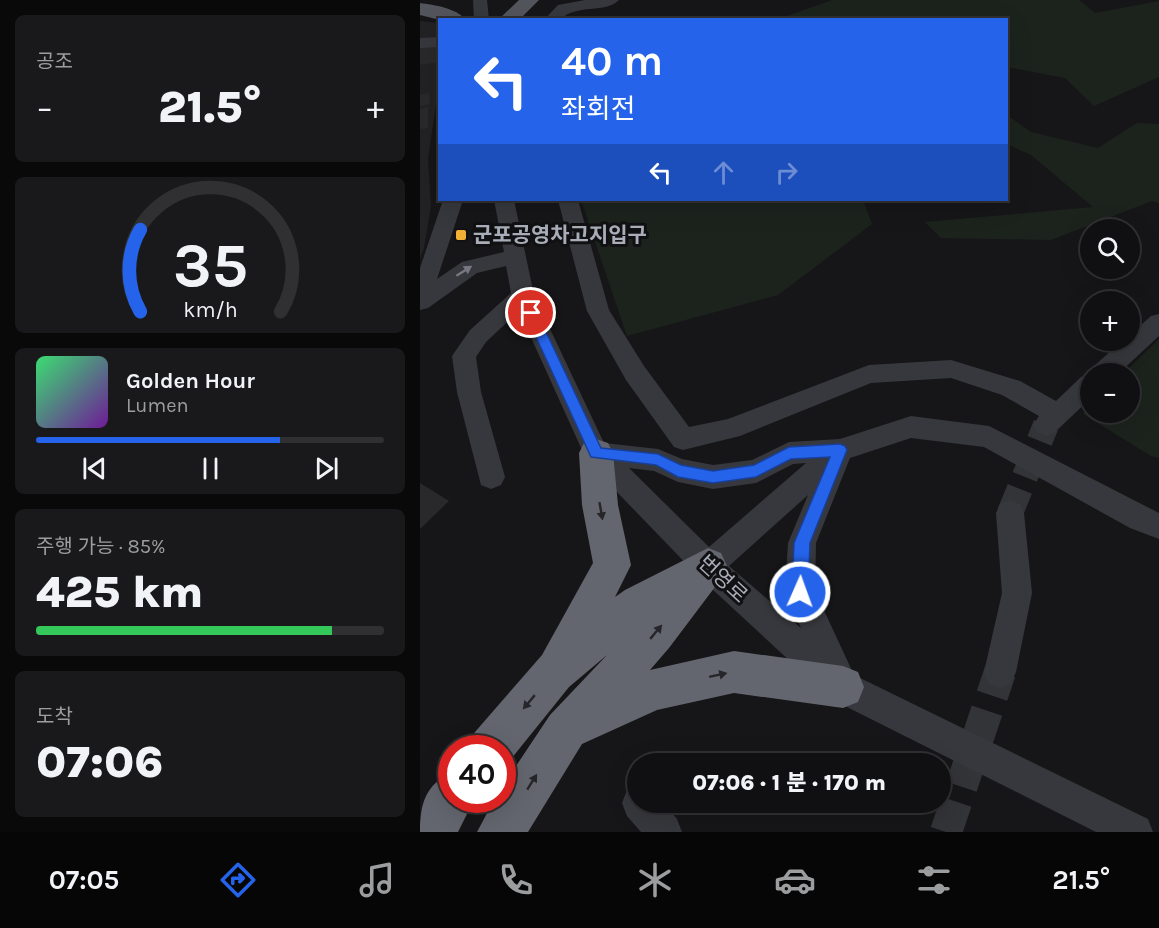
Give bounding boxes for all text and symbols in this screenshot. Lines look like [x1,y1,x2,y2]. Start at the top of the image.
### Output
text: 40 m [561,36,663,86]
icon: left [462,42,540,120]
text: 공조 [36,50,73,73]
text: 21.5° [158,81,262,133]
text: − [36,88,53,126]
text: + [367,88,384,126]
text: 좌회전 [561,93,636,125]
icon: left [644,156,677,189]
icon: ahead [707,156,740,189]
icon: right [770,156,803,189]
map controls [1080,219,1140,423]
button: search [1080,219,1140,279]
place label: 군포공영차고지입구 [473,223,647,247]
marker: 군포공영차고지입구 [454,228,468,242]
text: 35 [172,229,248,302]
one-way arrow [456,266,472,277]
pin [505,287,556,338]
button: + [1080,291,1140,351]
icon: arrive [514,296,547,329]
text: km/h [183,297,237,322]
button: − [1080,363,1140,423]
text: Golden Hour [126,368,255,394]
text: Lumen [126,394,189,417]
icon: previous [78,452,111,485]
icon: pause [194,452,227,485]
icon: next [310,452,343,485]
one-way arrow [597,502,606,521]
text: 주행 가능 · 85% [36,535,166,558]
street label: 번영로 [694,550,752,608]
position arrow [768,560,832,624]
text: 425 km [36,566,203,618]
one-way arrow [649,625,661,640]
one-way arrow [709,670,727,680]
one-way arrow [523,694,536,710]
text: 도착 [36,705,73,728]
speed limit sign: 40 [438,735,516,813]
text: 07:06 [36,736,163,788]
text: 07:06 · 1 분 · 170 m [692,770,886,796]
one-way arrow [527,774,538,791]
icon: directions [217,859,259,901]
icon: music [356,859,398,901]
icon: phone [495,859,537,901]
icon: climate [634,859,676,901]
icon: car [774,859,816,901]
icon: filters [913,859,955,901]
text: 07:05 [49,864,119,896]
text: 21.5° [1052,864,1110,896]

